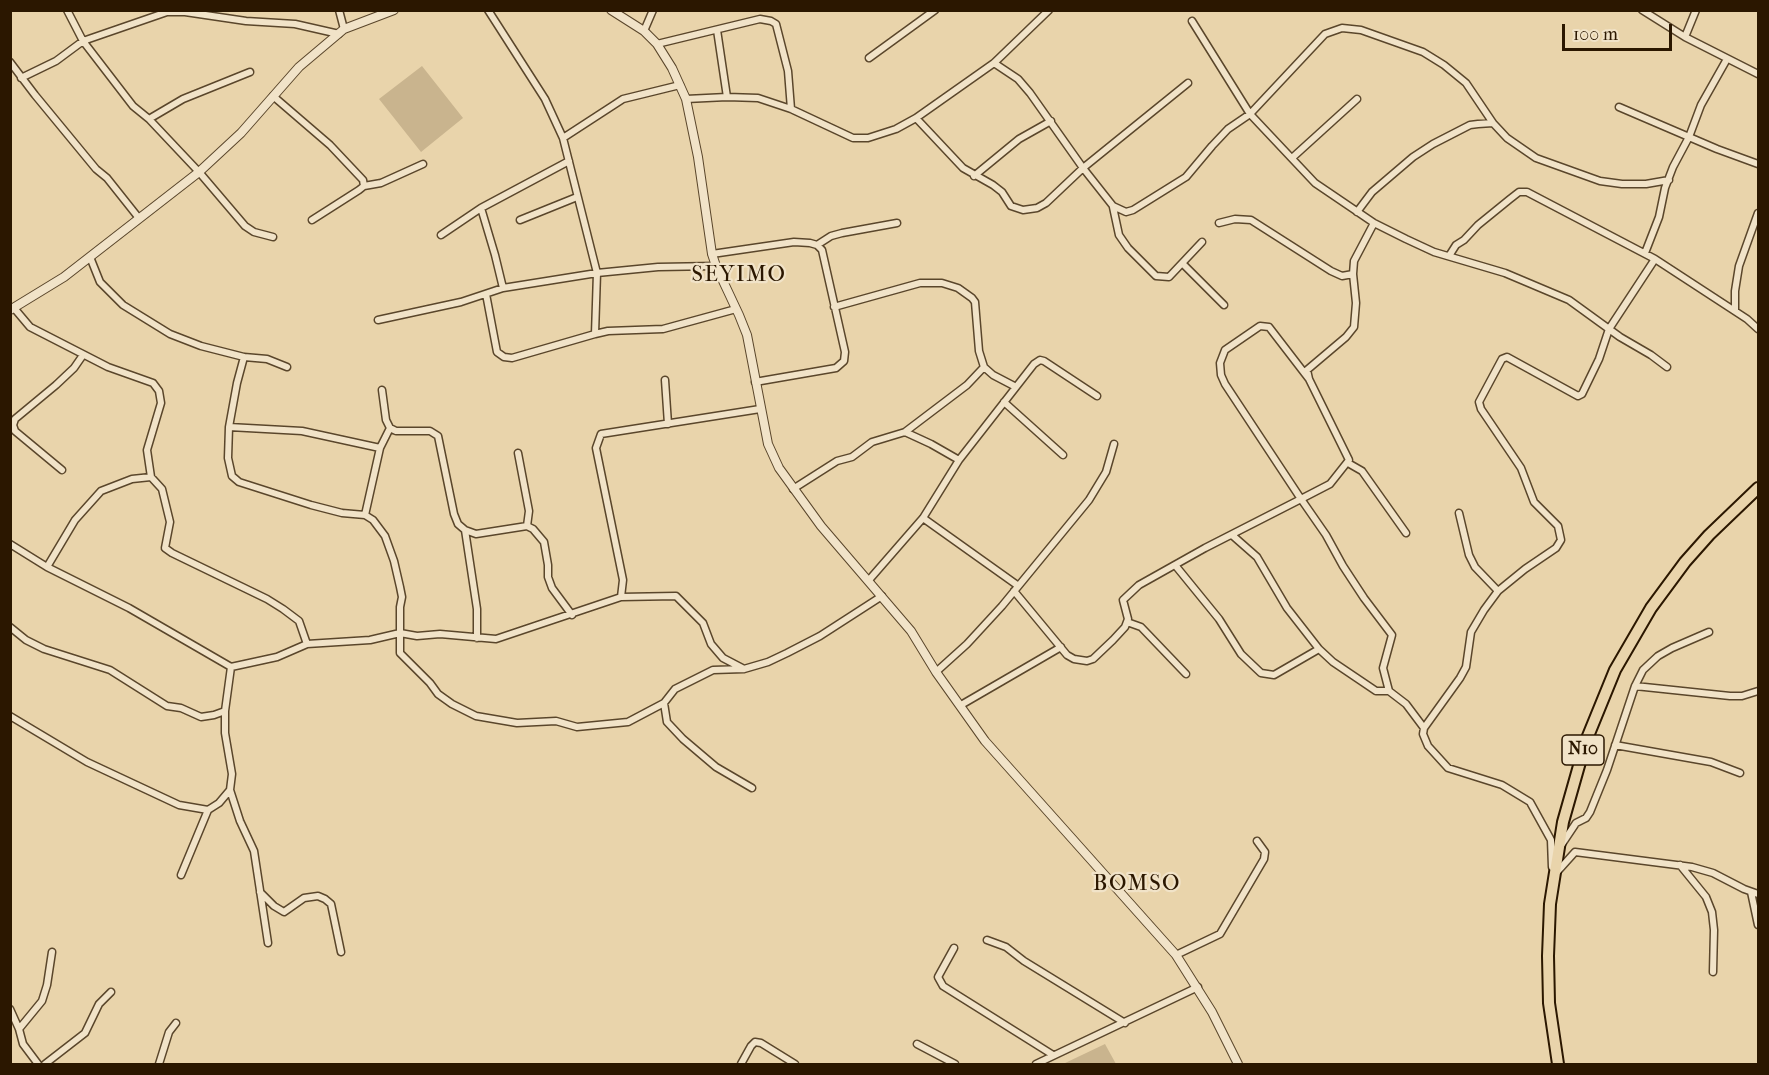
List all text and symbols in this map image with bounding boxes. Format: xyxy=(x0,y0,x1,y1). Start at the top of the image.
scale bar xyxy=(1565,12,1674,50)
text: 100 m xyxy=(1573,24,1618,45)
district label: SEYIMO xyxy=(692,263,786,289)
road number: N10 xyxy=(1562,735,1604,765)
district label: BOMSO xyxy=(1093,872,1181,898)

